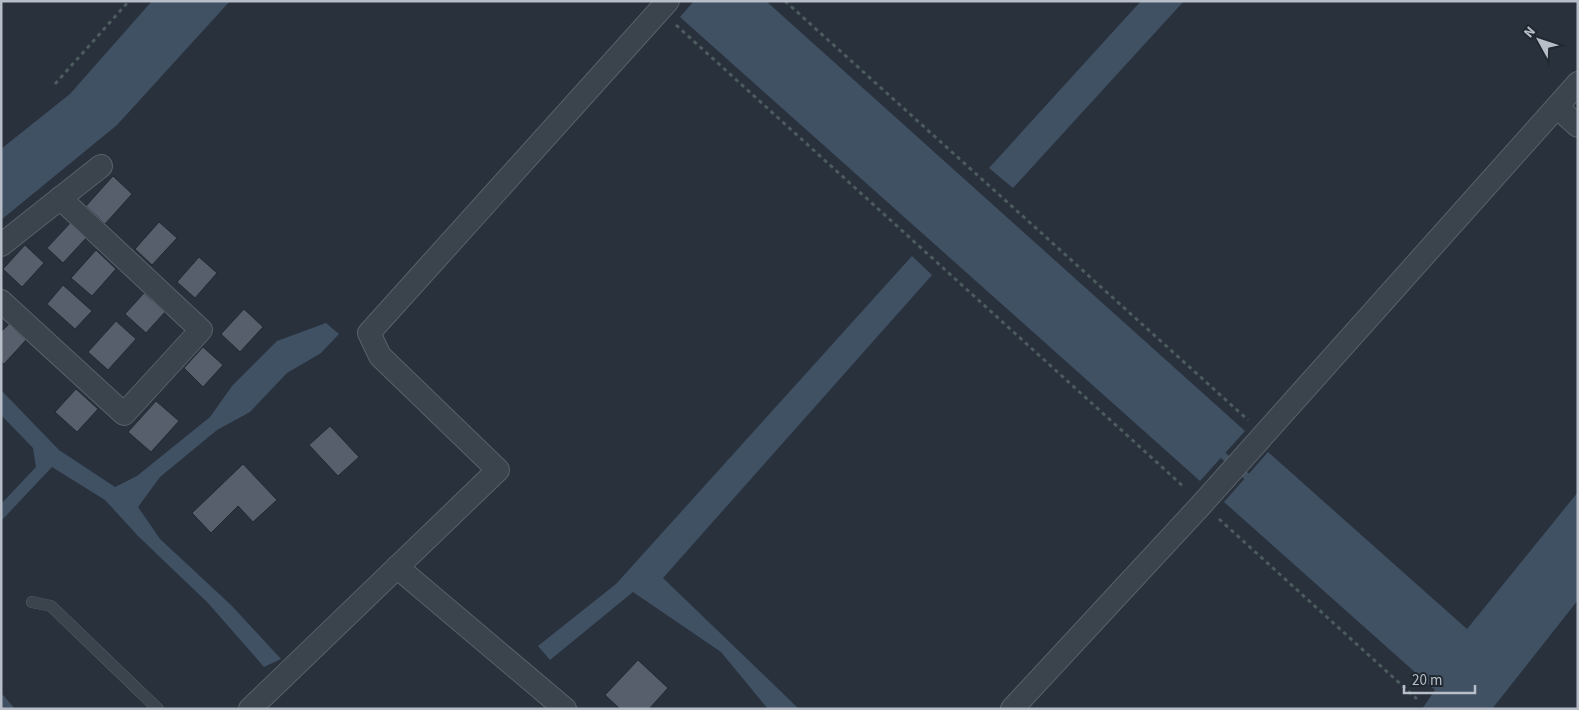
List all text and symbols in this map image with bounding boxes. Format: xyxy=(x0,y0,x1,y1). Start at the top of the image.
north arrow xyxy=(1514,15,1564,65)
text: N xyxy=(1519,22,1540,42)
scale bar xyxy=(1404,662,1475,694)
text: 20 m xyxy=(1412,670,1442,691)

